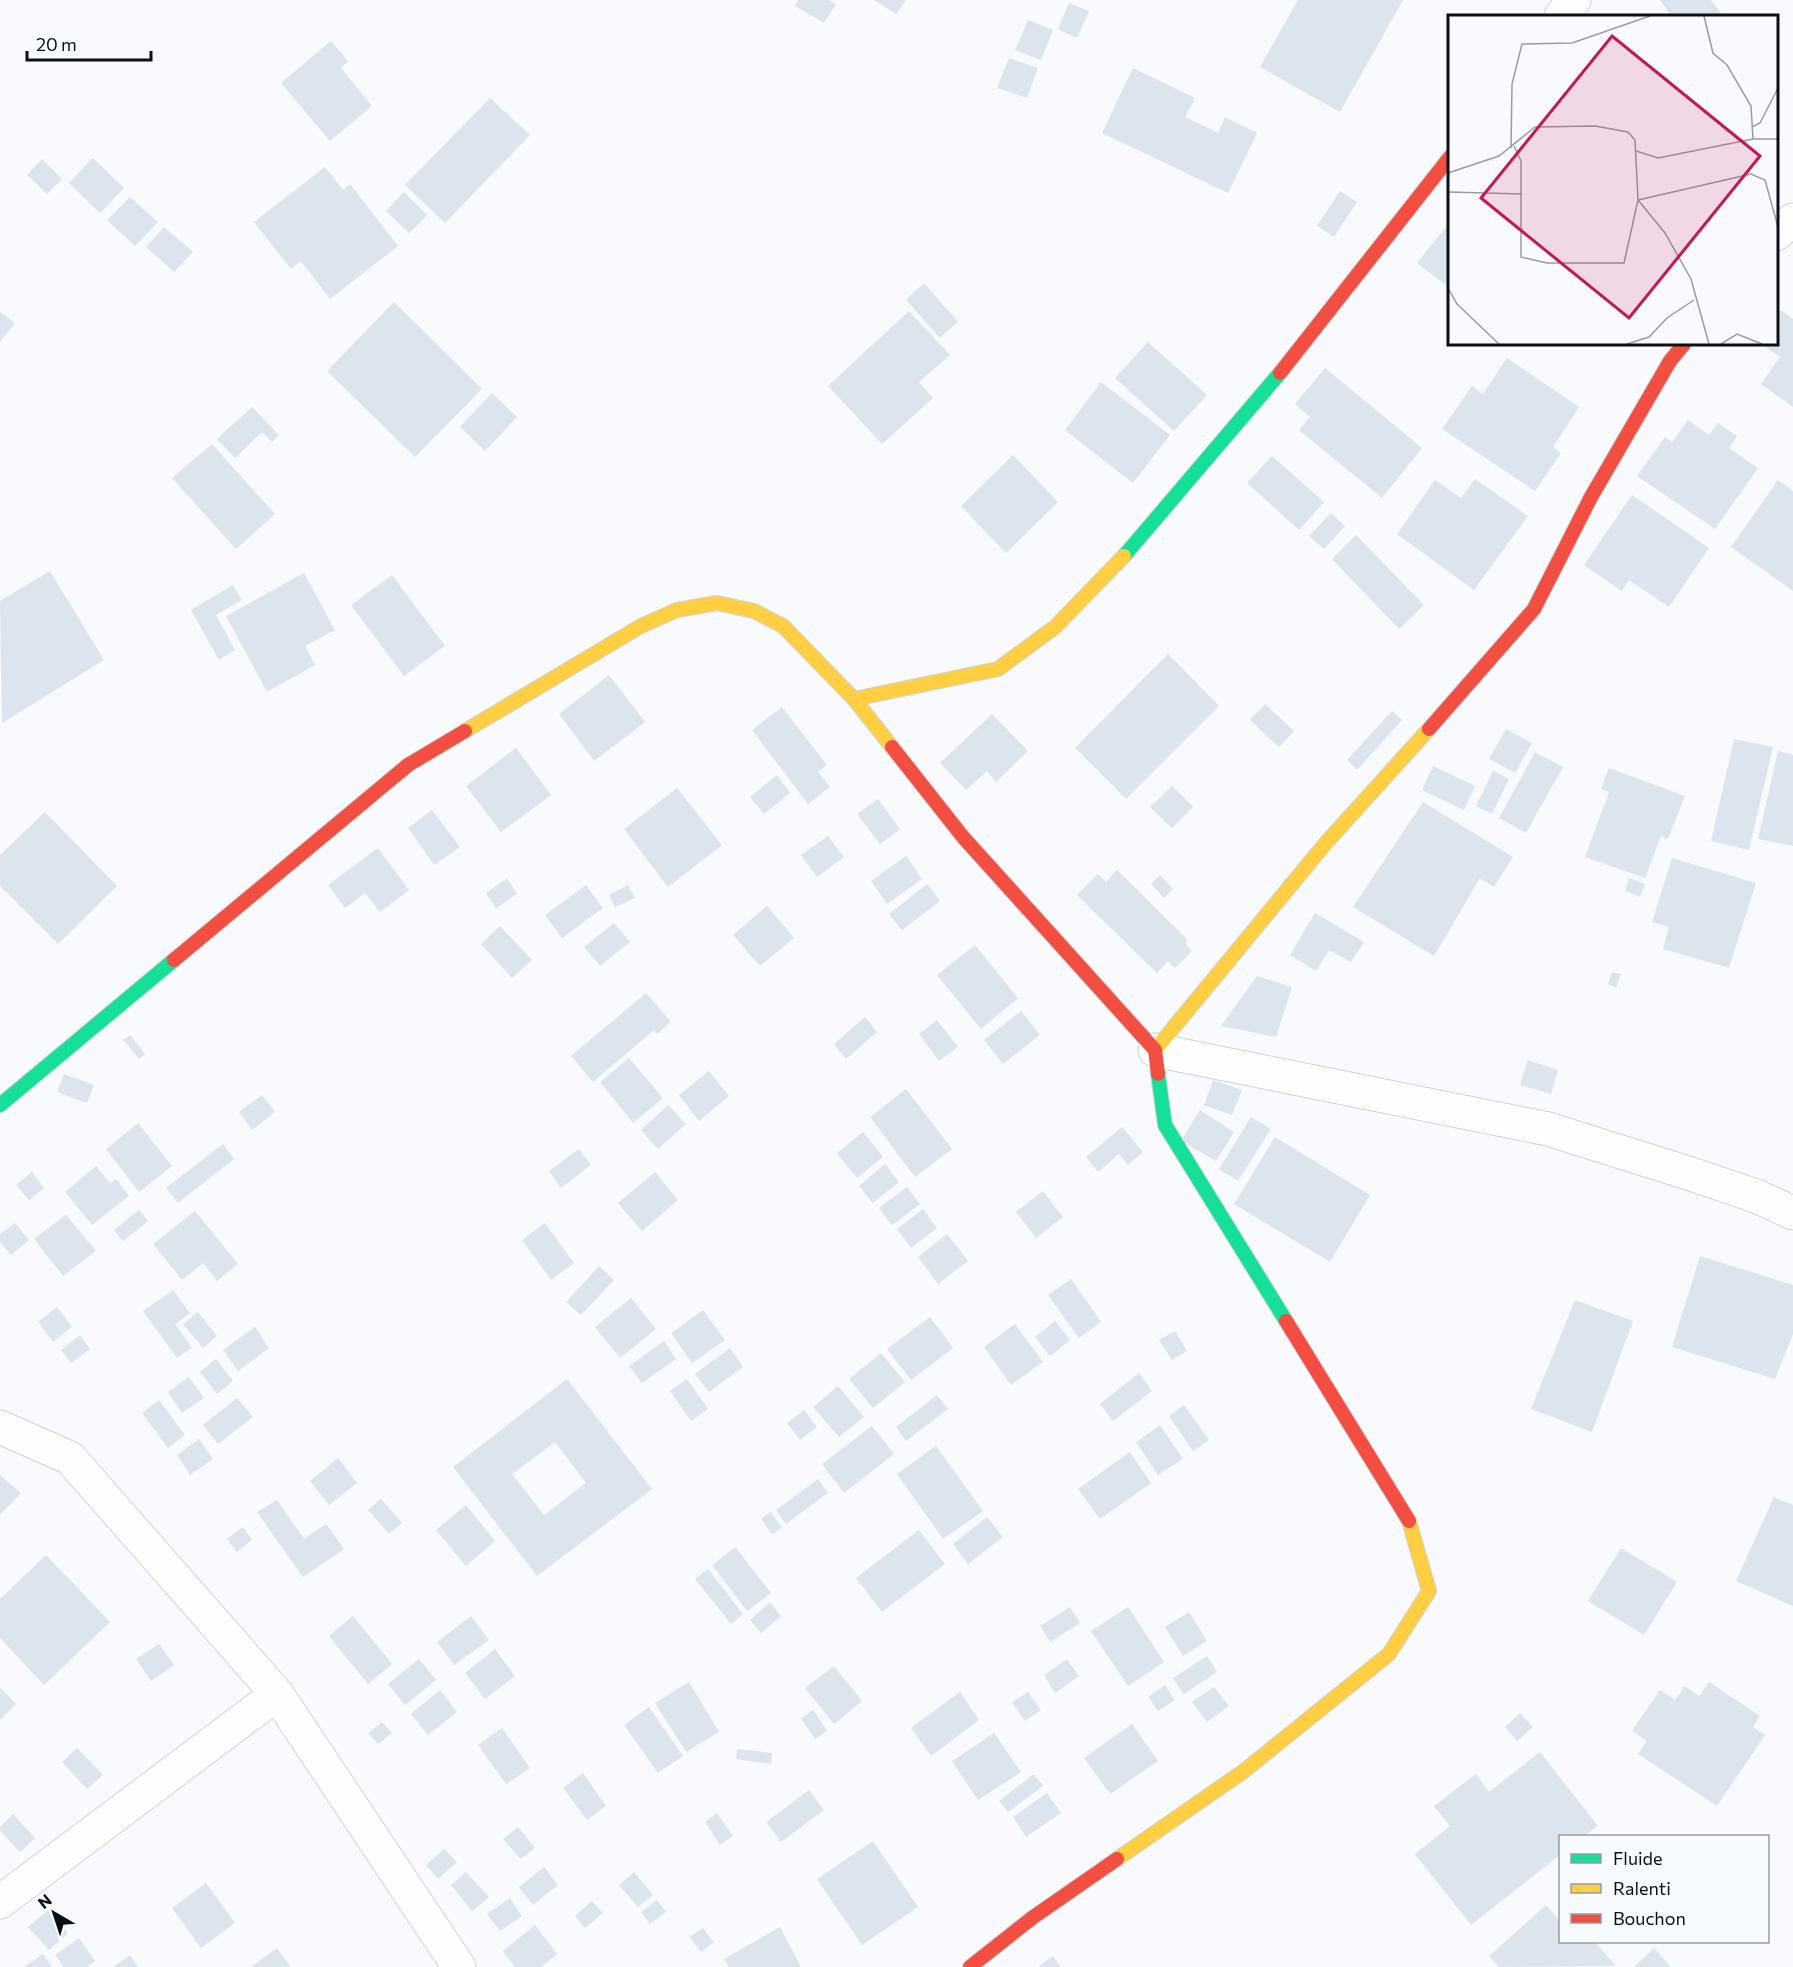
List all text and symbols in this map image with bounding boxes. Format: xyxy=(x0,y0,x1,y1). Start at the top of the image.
inset map xyxy=(1448,15,1778,345)
scale bar xyxy=(27,24,152,62)
text: 20 m xyxy=(36,33,77,55)
legend xyxy=(1559,1835,1769,1943)
text: Fluide xyxy=(1613,1847,1662,1869)
text: Ralenti xyxy=(1613,1877,1671,1899)
north arrow xyxy=(24,1883,84,1943)
text: N xyxy=(34,1890,55,1912)
text: Bouchon xyxy=(1613,1907,1686,1929)

